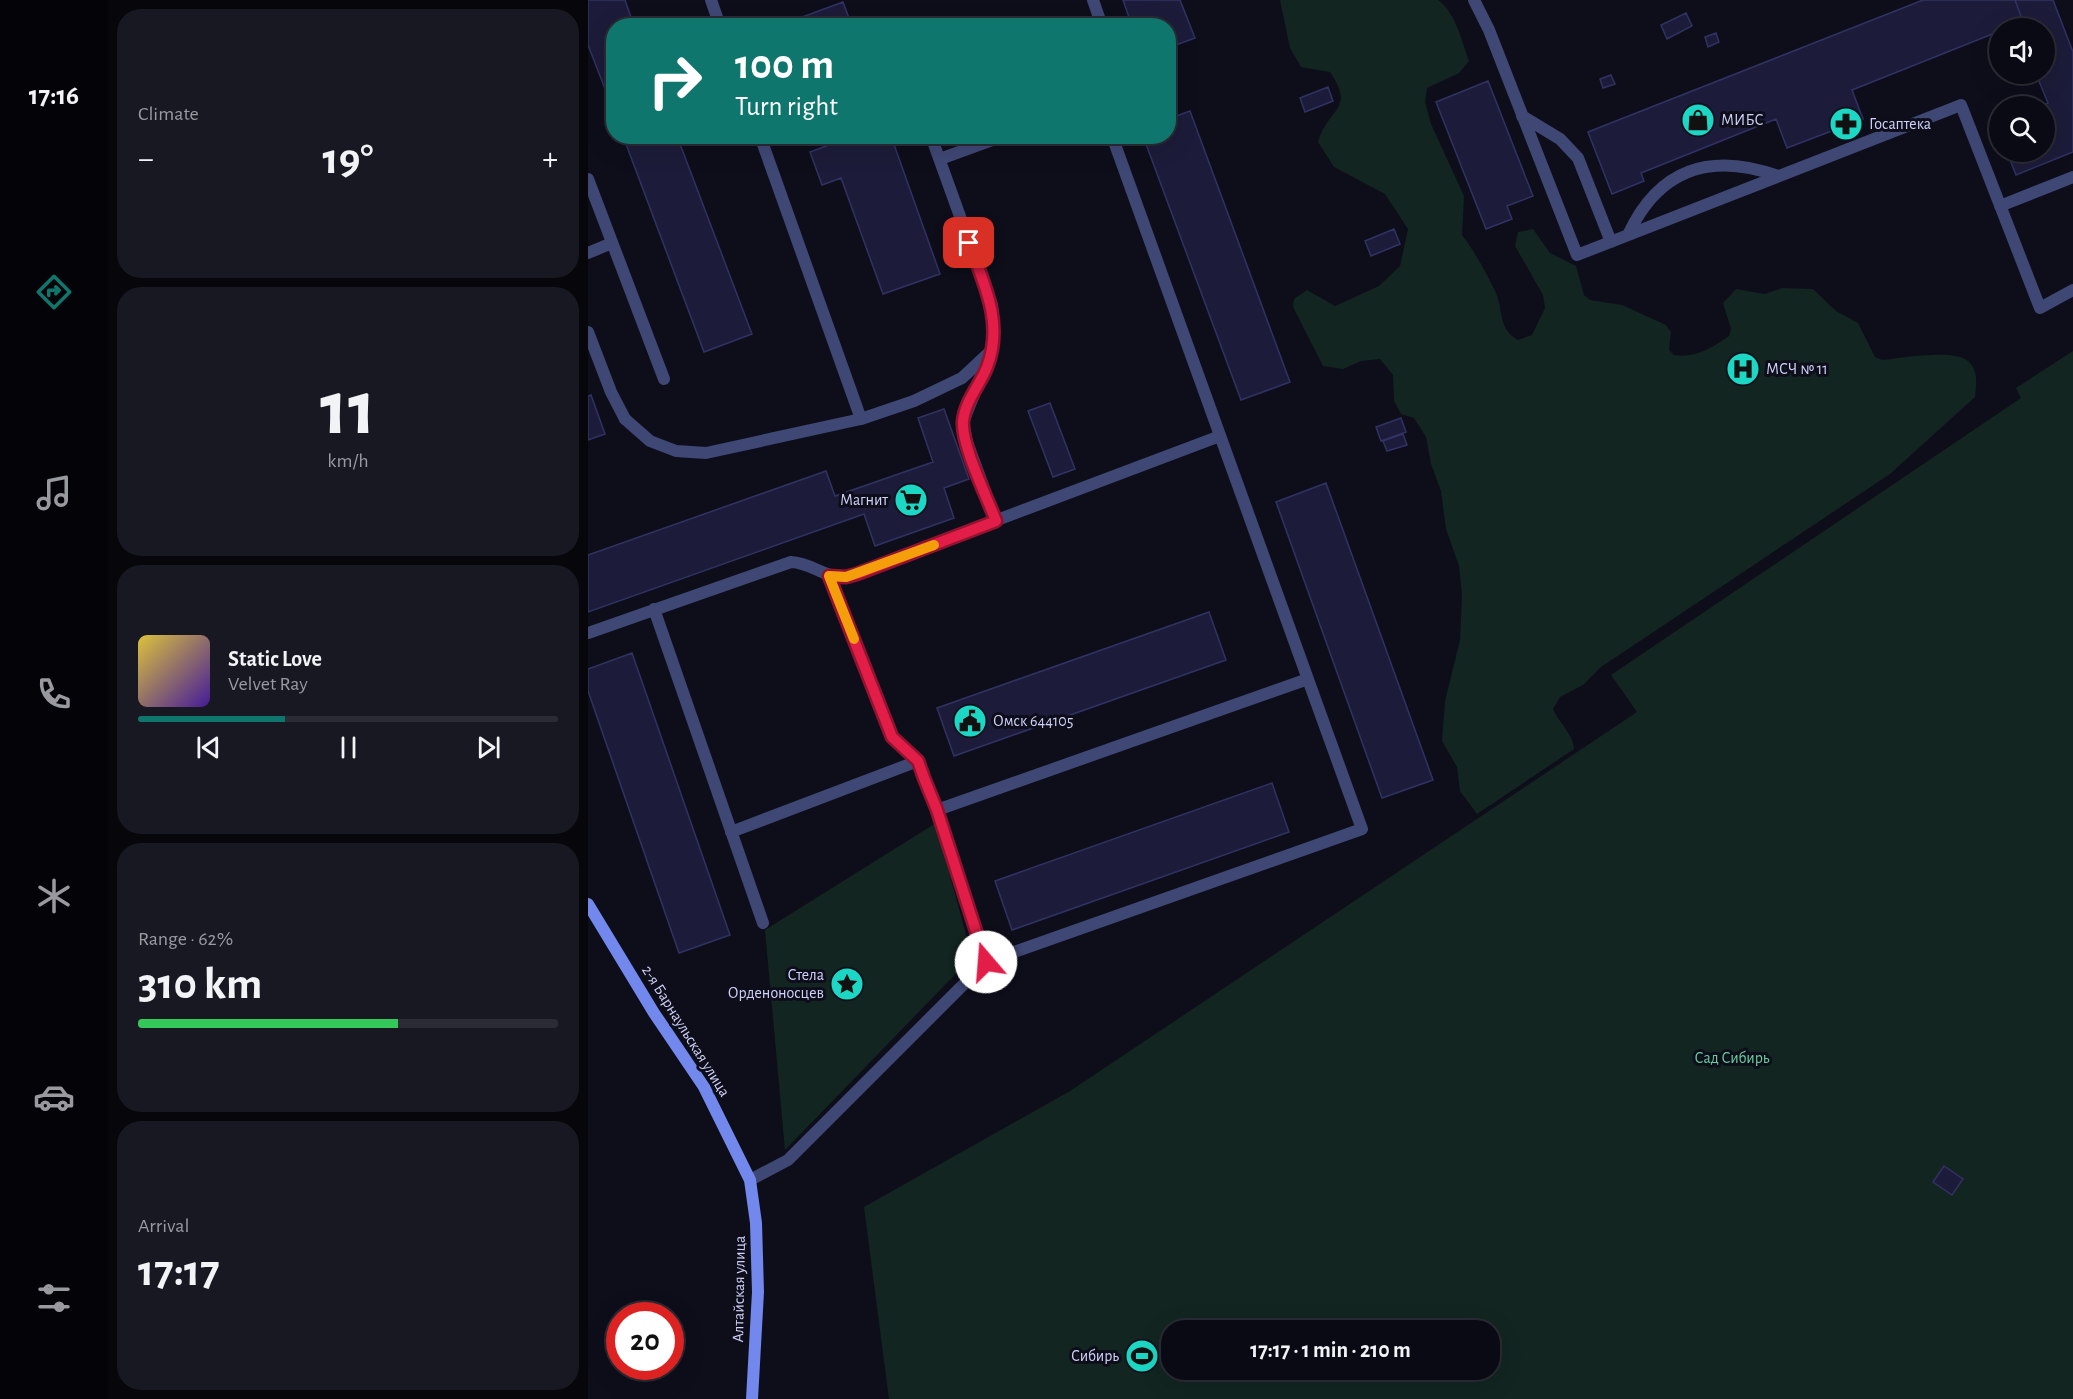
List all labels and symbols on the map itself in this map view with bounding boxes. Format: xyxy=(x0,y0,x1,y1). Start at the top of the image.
shop icon: МИБС xyxy=(1680,102,1716,138)
pharmacy icon: Госаптека xyxy=(1828,106,1864,142)
place label: МИБС xyxy=(1721,112,1764,128)
place label: Госаптека xyxy=(1869,116,1931,132)
pin xyxy=(943,217,994,268)
hospital icon: МСЧ № 11 xyxy=(1725,351,1761,387)
place label: МСЧ № 11 xyxy=(1766,361,1828,377)
supermarket icon: Магнит xyxy=(893,482,929,518)
place label: Магнит xyxy=(840,492,888,508)
public building icon: Омск 644105 xyxy=(952,703,988,739)
place label: Омск 644105 xyxy=(993,713,1073,729)
position arrow xyxy=(954,930,1018,994)
street label: 2-я Барнаульская улица xyxy=(638,963,733,1100)
place icon: Стела Орденоносцев xyxy=(829,966,865,1002)
place label: Стела Орденоносцев xyxy=(728,967,824,1001)
park label: Сад Сибирь xyxy=(1694,1050,1770,1066)
street label: Алтайская улица xyxy=(730,1235,749,1343)
speed limit sign: 20 xyxy=(606,1302,684,1380)
sports icon: Сибирь xyxy=(1124,1338,1160,1374)
place label: Сибирь xyxy=(1071,1348,1119,1364)

